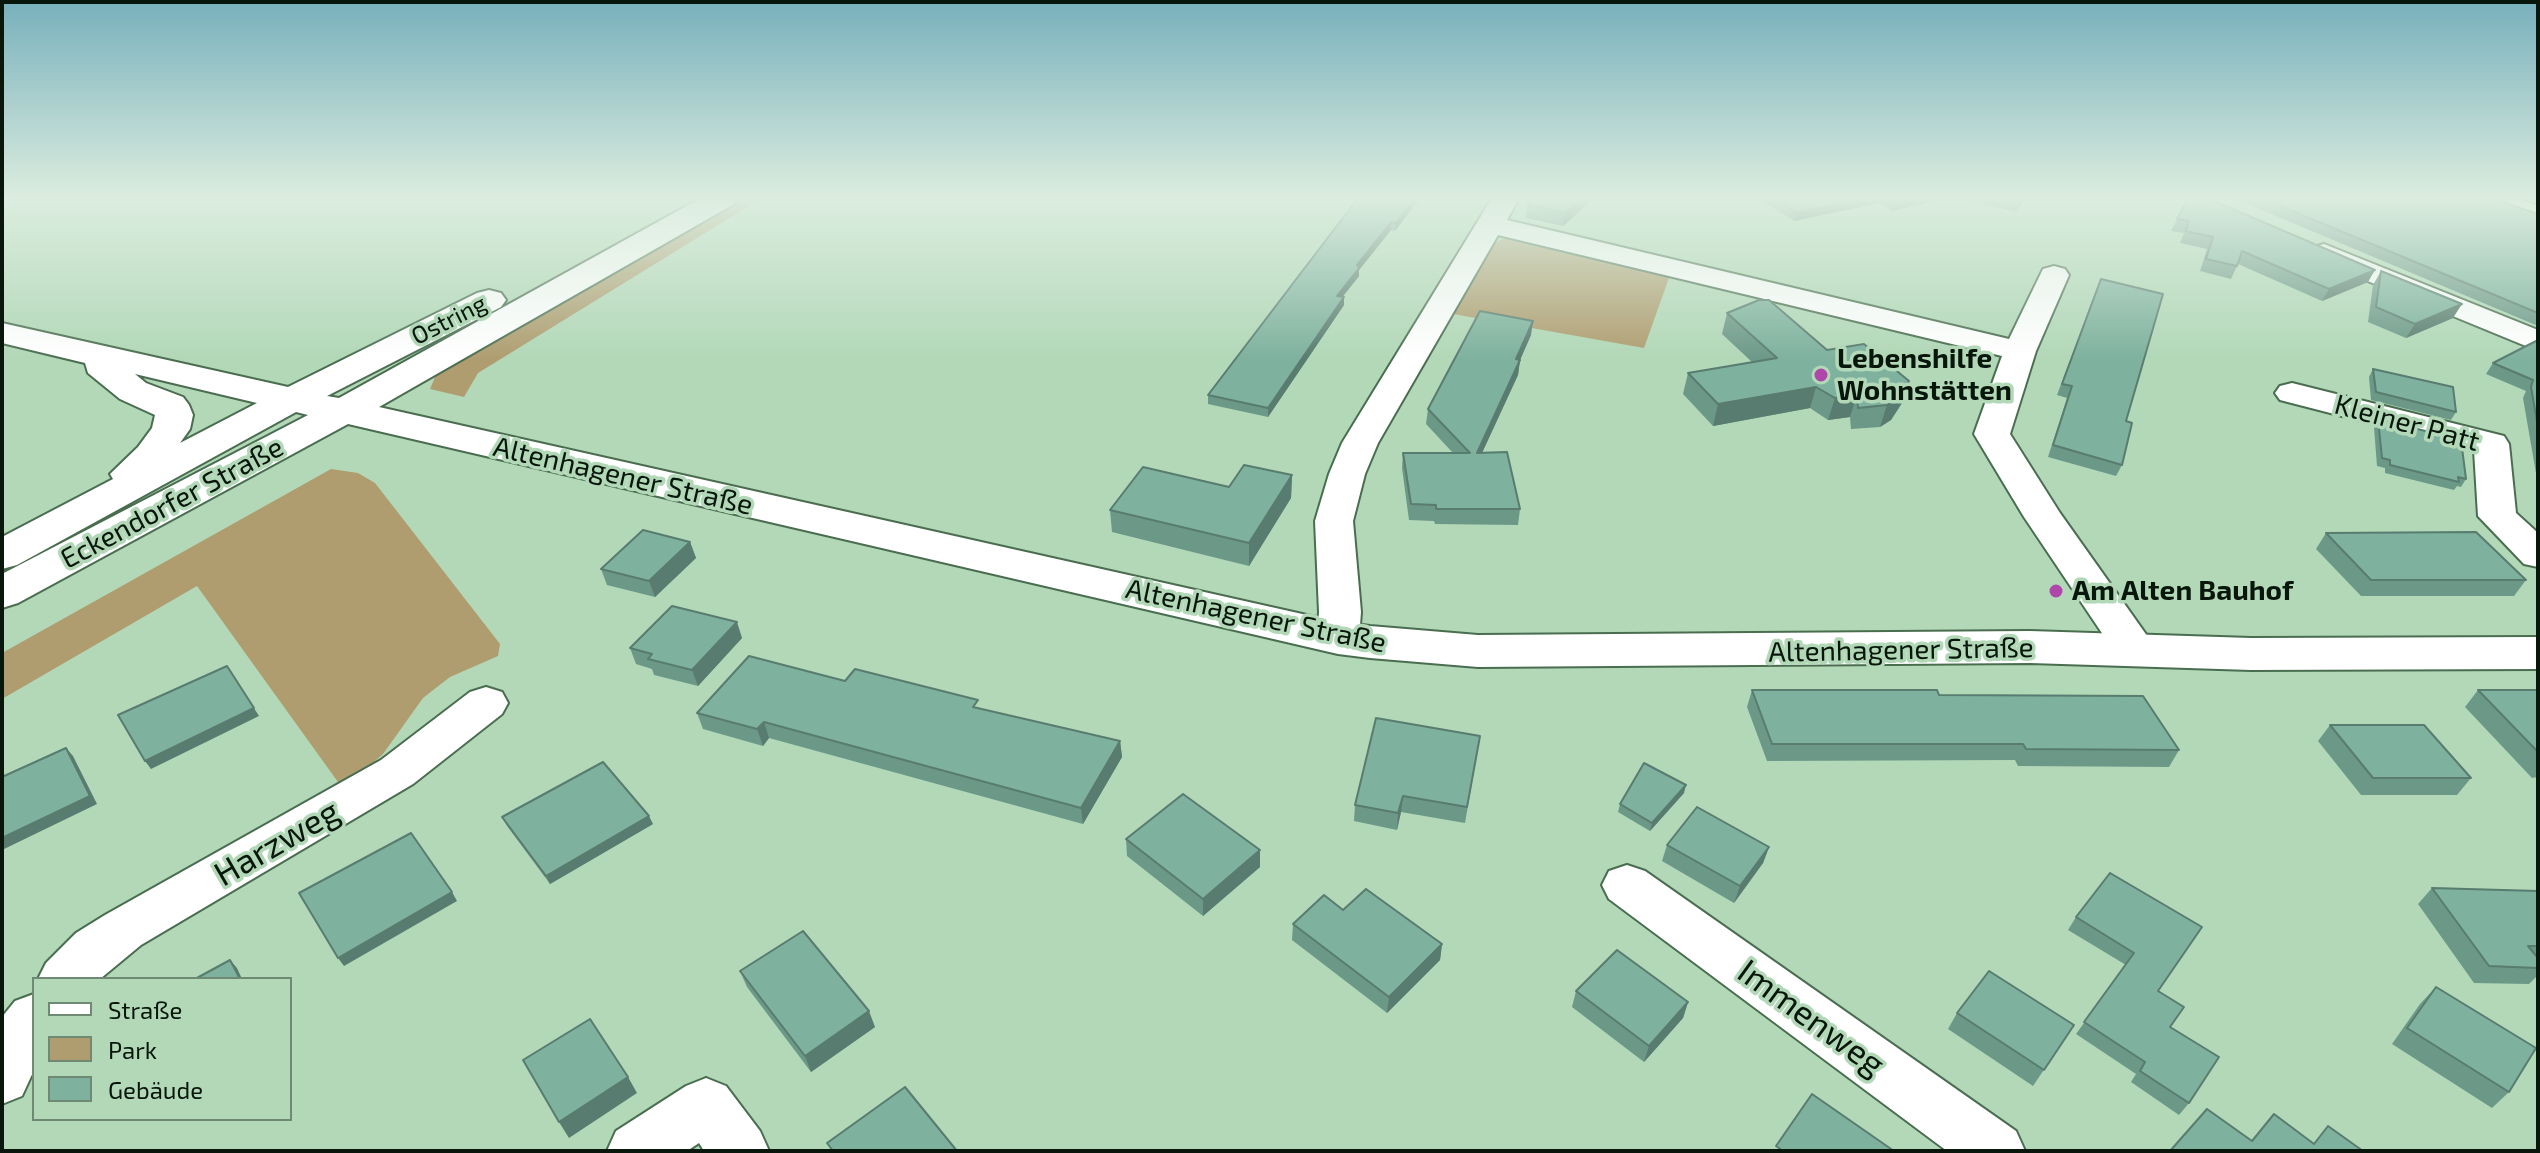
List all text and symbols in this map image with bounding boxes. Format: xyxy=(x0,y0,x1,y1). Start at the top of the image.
street label: Ostring xyxy=(407,289,491,351)
place label: Lebenshilfe Wohnstätten xyxy=(1837,342,2012,408)
marker: Lebenshilfe Wohnstätten xyxy=(1812,366,1830,384)
street label: Kleiner Patt xyxy=(2331,388,2483,458)
street label: Eckendorfer Straße xyxy=(55,430,289,576)
street label: Altenhagener Straße xyxy=(490,430,756,522)
street label: Altenhagener Straße xyxy=(1123,572,1389,660)
place label: Am Alten Bauhof xyxy=(2072,574,2293,608)
marker: Am Alten Bauhof xyxy=(2047,582,2065,600)
street label: Altenhagener Straße xyxy=(1768,631,2034,669)
street label: Harzweg xyxy=(207,791,347,895)
street label: Immenweg xyxy=(1730,951,1892,1085)
legend xyxy=(32,977,292,1121)
text: Straße xyxy=(108,995,182,1024)
text: Park xyxy=(108,1035,157,1064)
text: Gebäude xyxy=(108,1075,203,1104)

